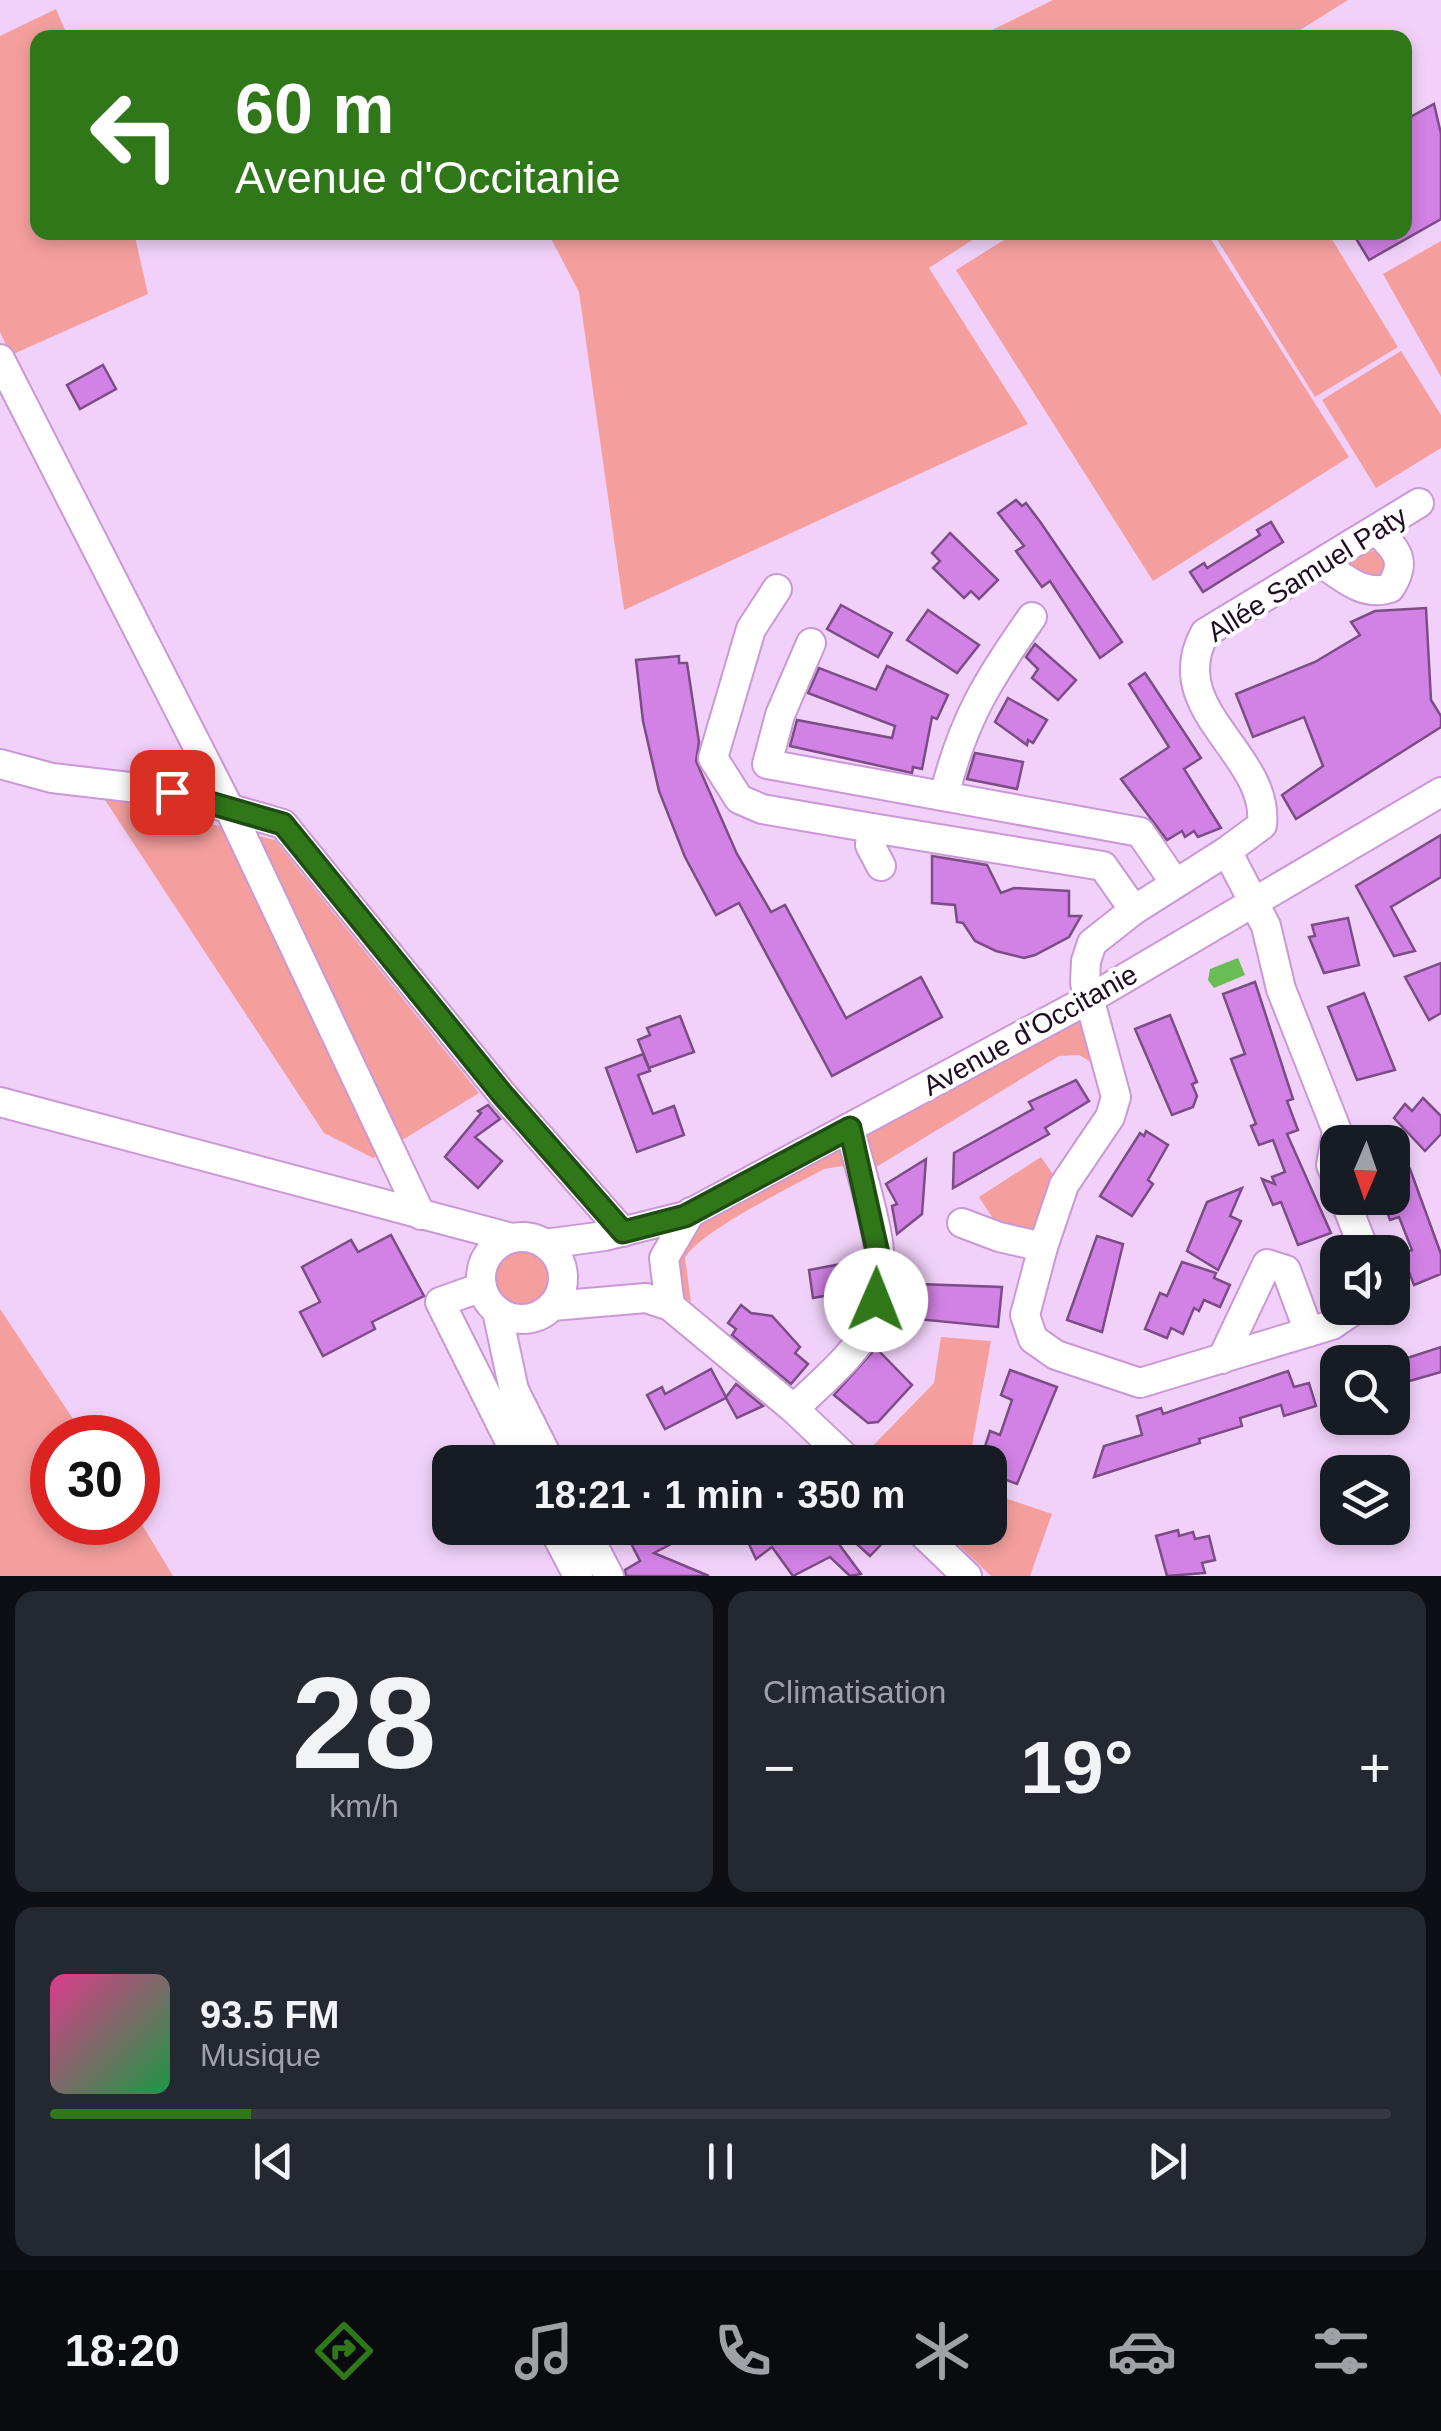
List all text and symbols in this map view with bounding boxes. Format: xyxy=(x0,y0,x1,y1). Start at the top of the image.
icon: left xyxy=(70,70,200,200)
text: 60 m xyxy=(235,70,395,148)
text: Avenue d'Occitanie xyxy=(235,152,621,203)
street label: Allée Samuel Paty xyxy=(1202,500,1412,648)
pin xyxy=(130,750,215,835)
icon: arrive xyxy=(145,765,200,820)
street label: Avenue d'Occitanie xyxy=(918,958,1142,1102)
north arrow xyxy=(1320,1125,1410,1215)
map controls xyxy=(1320,1125,1410,1545)
button: sound xyxy=(1320,1235,1410,1325)
position arrow xyxy=(824,1248,928,1352)
button: search xyxy=(1320,1345,1410,1435)
speed limit sign: 30 xyxy=(30,1415,160,1545)
button: layers xyxy=(1320,1455,1410,1545)
text: 18:21 · 1 min · 350 m xyxy=(534,1474,905,1516)
text: 28 xyxy=(292,1650,436,1796)
text: Climatisation xyxy=(763,1674,946,1710)
text: 19° xyxy=(1020,1725,1134,1809)
text: − xyxy=(763,1737,795,1799)
text: + xyxy=(1359,1737,1391,1799)
text: km/h xyxy=(329,1788,399,1824)
text: 93.5 FM xyxy=(200,1994,339,2036)
text: Musique xyxy=(200,2037,321,2073)
icon: previous xyxy=(246,2134,301,2189)
icon: pause xyxy=(693,2134,748,2189)
icon: next xyxy=(1140,2134,1195,2189)
icon: directions xyxy=(309,2316,379,2386)
icon: music xyxy=(509,2316,579,2386)
icon: phone xyxy=(708,2316,778,2386)
icon: climate xyxy=(907,2316,977,2386)
icon: car xyxy=(1107,2316,1177,2386)
icon: filters xyxy=(1306,2316,1376,2386)
text: 18:20 xyxy=(65,2325,180,2376)

